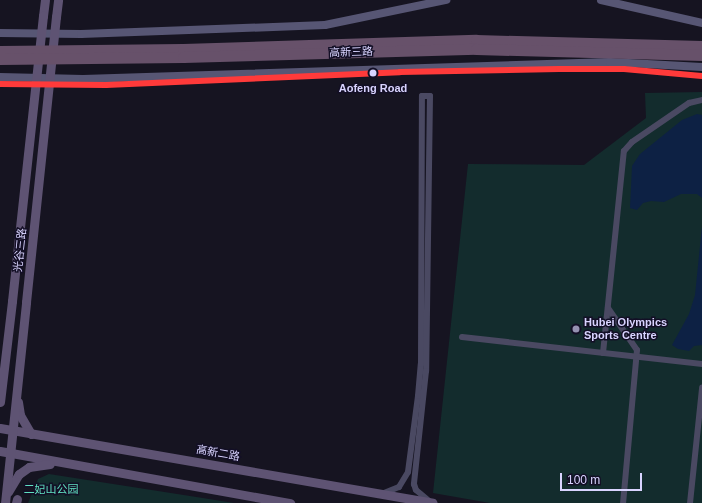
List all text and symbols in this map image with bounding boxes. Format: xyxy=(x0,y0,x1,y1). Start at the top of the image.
street label: 高新三路 xyxy=(329,45,373,59)
marker: Aofeng Road xyxy=(366,66,380,80)
place label: Aofeng Road xyxy=(339,81,407,95)
street label: 光谷三路 xyxy=(11,227,29,273)
place label: Hubei Olympics Sports Centre xyxy=(584,316,667,342)
marker: Hubei Olympics Sports Centre xyxy=(571,324,581,334)
street label: 高新二路 xyxy=(195,443,241,463)
scale bar xyxy=(562,465,644,491)
text: 100 m xyxy=(567,473,600,487)
park label: 二妃山公园 xyxy=(24,482,78,496)

